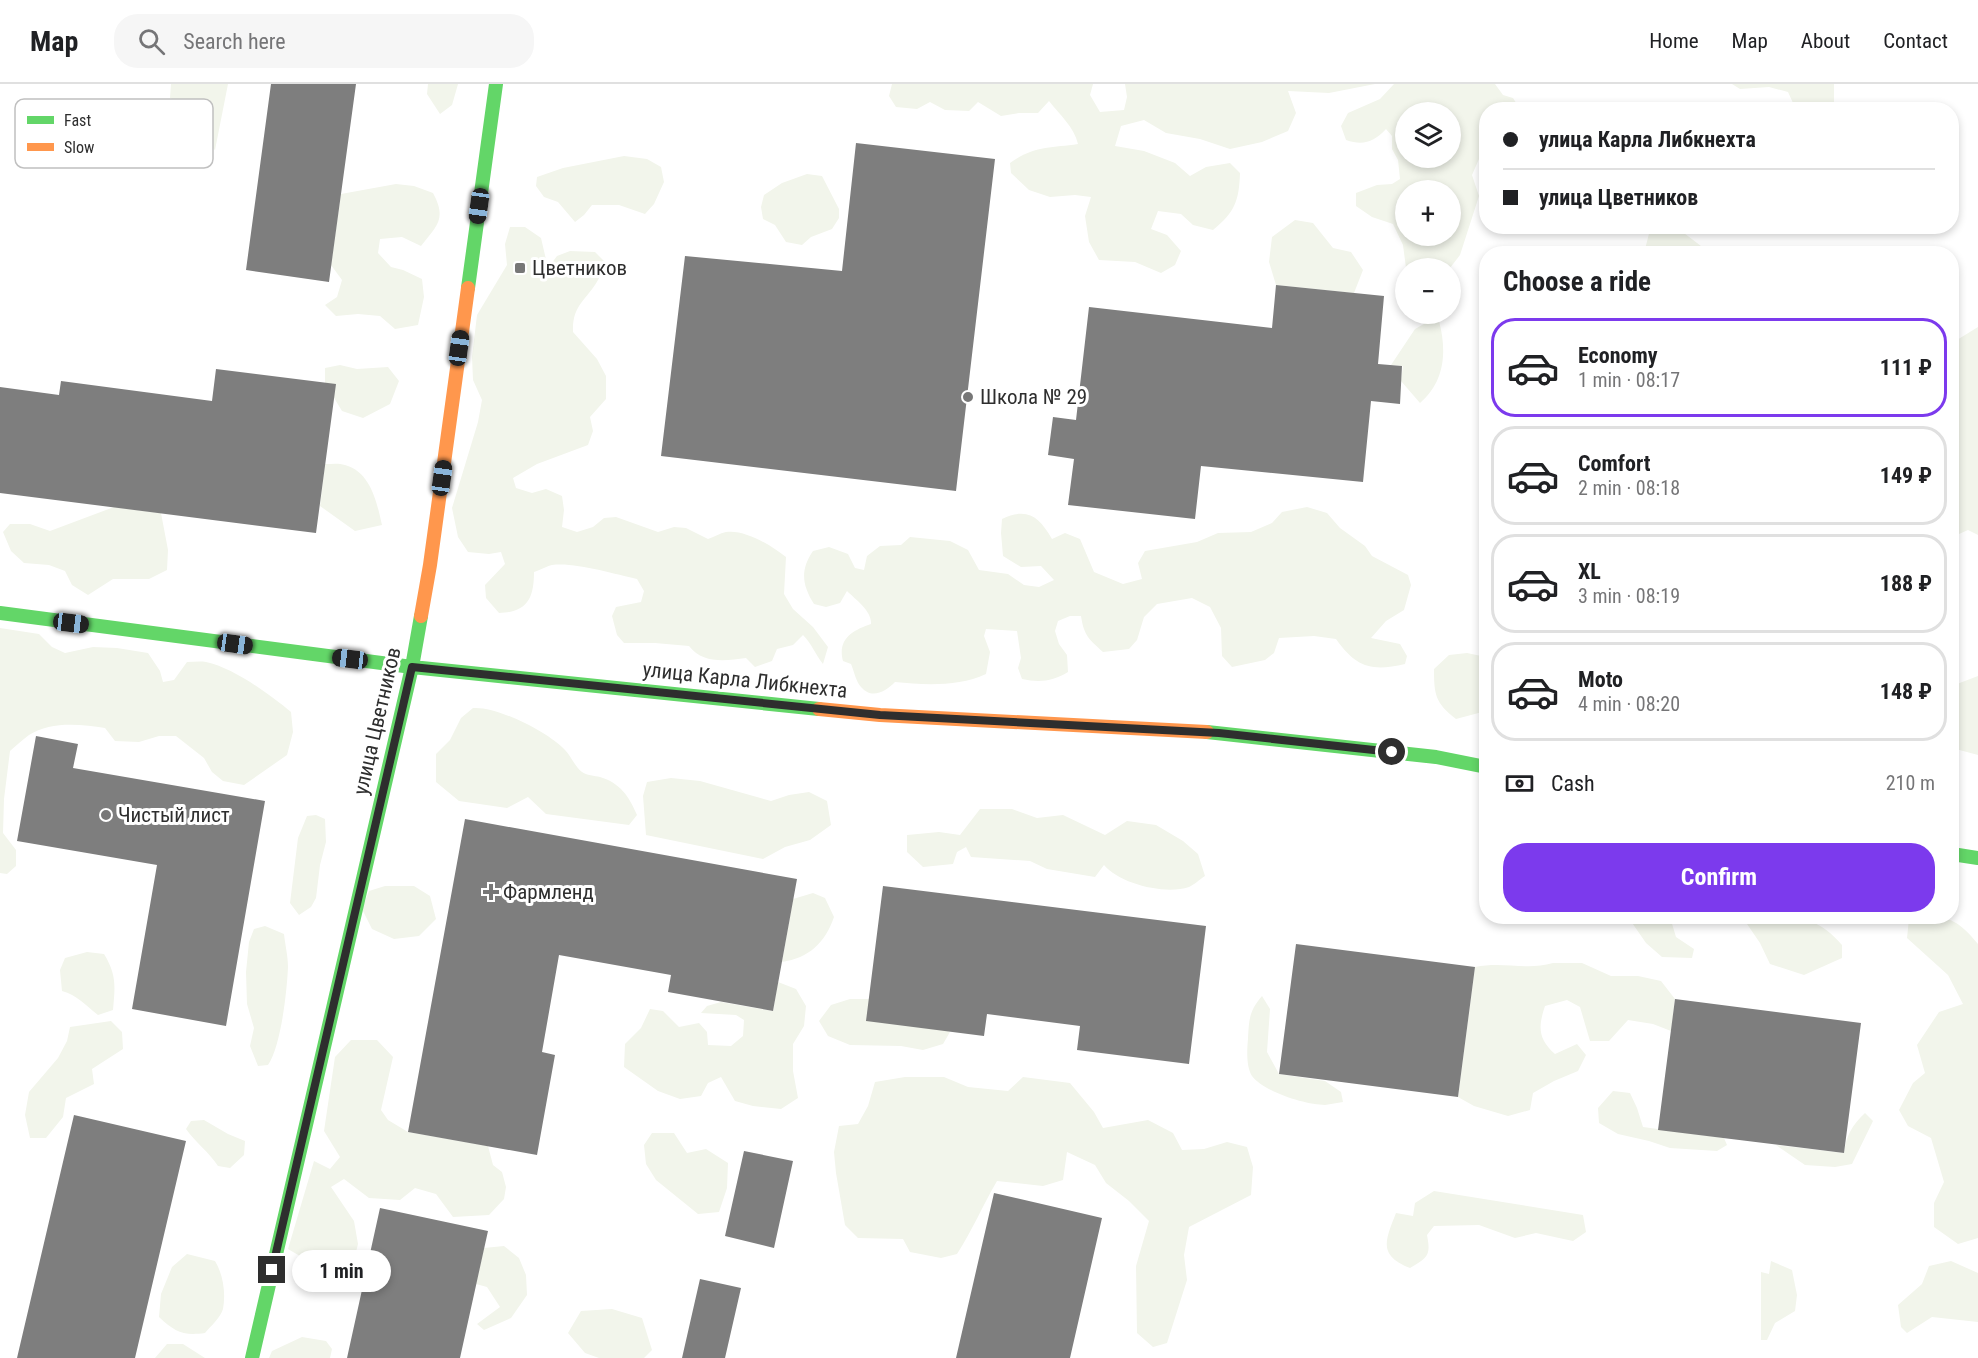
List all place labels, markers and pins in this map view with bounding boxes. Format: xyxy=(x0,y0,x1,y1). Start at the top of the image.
place label: Цветников xyxy=(532,256,627,280)
marker: Цветников xyxy=(513,261,527,275)
place label: Школа № 29 xyxy=(980,385,1087,409)
marker: Школа № 29 xyxy=(961,390,975,404)
place label: Чистый лист xyxy=(118,803,230,827)
marker: Чистый лист xyxy=(99,808,113,822)
place label: Фармленд xyxy=(503,880,594,904)
marker: Фармленд xyxy=(484,885,498,899)

